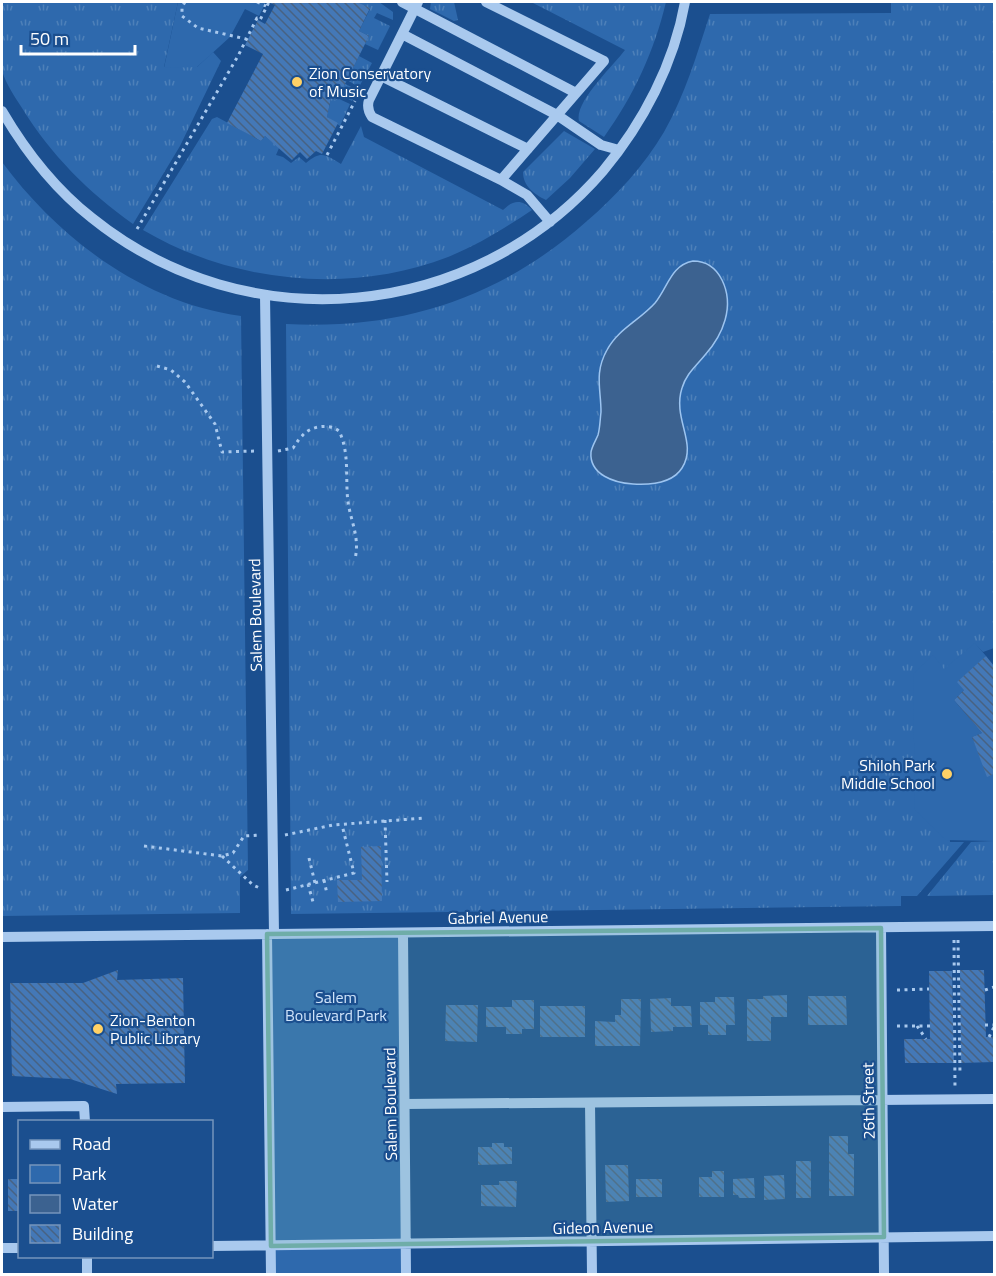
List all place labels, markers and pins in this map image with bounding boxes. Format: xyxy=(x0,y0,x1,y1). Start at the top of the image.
place label: Zion Conservatory of Music xyxy=(309,61,431,103)
marker: Zion Conservatory of Music xyxy=(290,75,304,89)
place label: Shiloh Park Middle School xyxy=(841,753,935,795)
marker: Shiloh Park Middle School xyxy=(940,767,954,781)
place label: Zion-Benton Public Library xyxy=(110,1008,201,1050)
marker: Zion-Benton Public Library xyxy=(91,1022,105,1036)

